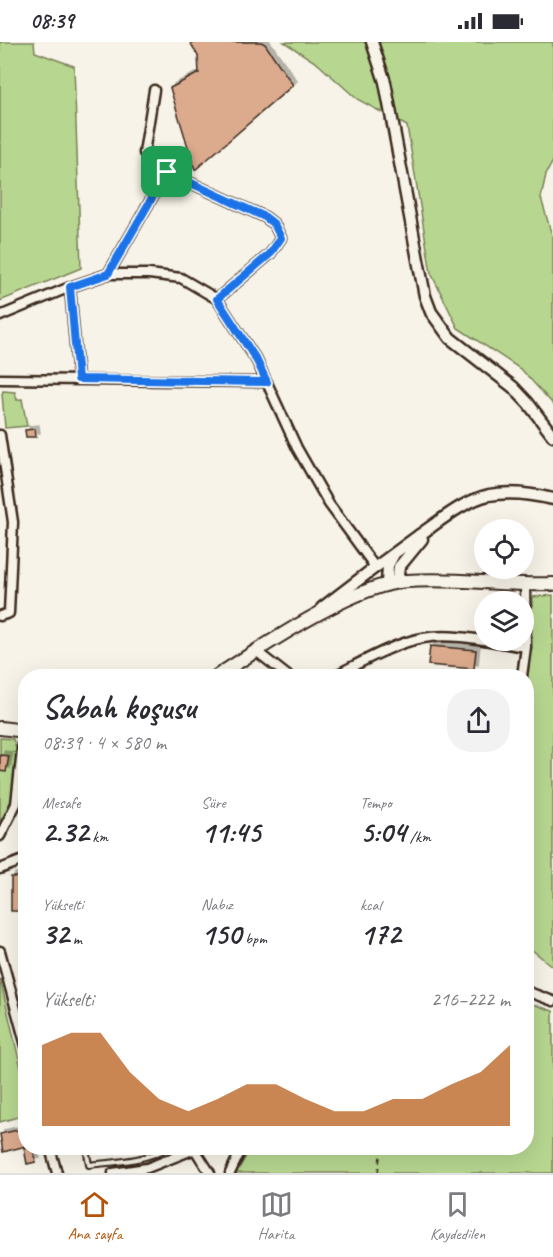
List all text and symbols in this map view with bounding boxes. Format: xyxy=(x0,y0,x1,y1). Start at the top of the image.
text: 08:39 xyxy=(30,7,74,35)
pin xyxy=(141,146,192,197)
icon: arrive xyxy=(150,155,183,188)
map controls xyxy=(474,519,534,651)
button: locate xyxy=(474,519,534,579)
button: layers xyxy=(474,591,534,651)
text: Sabah koşusu xyxy=(42,686,196,728)
button: share xyxy=(447,689,510,752)
text: 08:39 · 4 × 580 m xyxy=(42,730,166,755)
text: Mesafe xyxy=(42,793,80,813)
text: Süre xyxy=(201,793,226,813)
text: Tempo xyxy=(360,793,392,813)
text: 2.32 xyxy=(42,813,88,851)
text: 11:45 xyxy=(201,813,260,851)
text: 5:04 xyxy=(360,813,406,851)
text: km xyxy=(88,827,108,847)
text: /km xyxy=(406,827,431,847)
text: Yükselti xyxy=(42,895,83,915)
text: Nabız xyxy=(201,895,233,915)
text: kcal xyxy=(360,895,381,915)
text: 32 xyxy=(42,915,69,953)
text: 150 xyxy=(201,915,241,953)
text: 172 xyxy=(360,915,400,953)
text: m xyxy=(69,929,82,949)
text: bpm xyxy=(241,929,267,949)
text: Yükselti xyxy=(42,987,94,1012)
text: 216–222 m xyxy=(431,987,510,1012)
tab: Ana sayfa xyxy=(68,1188,122,1244)
tab: Harita xyxy=(258,1188,294,1244)
tab: Kaydedilen xyxy=(430,1188,485,1244)

